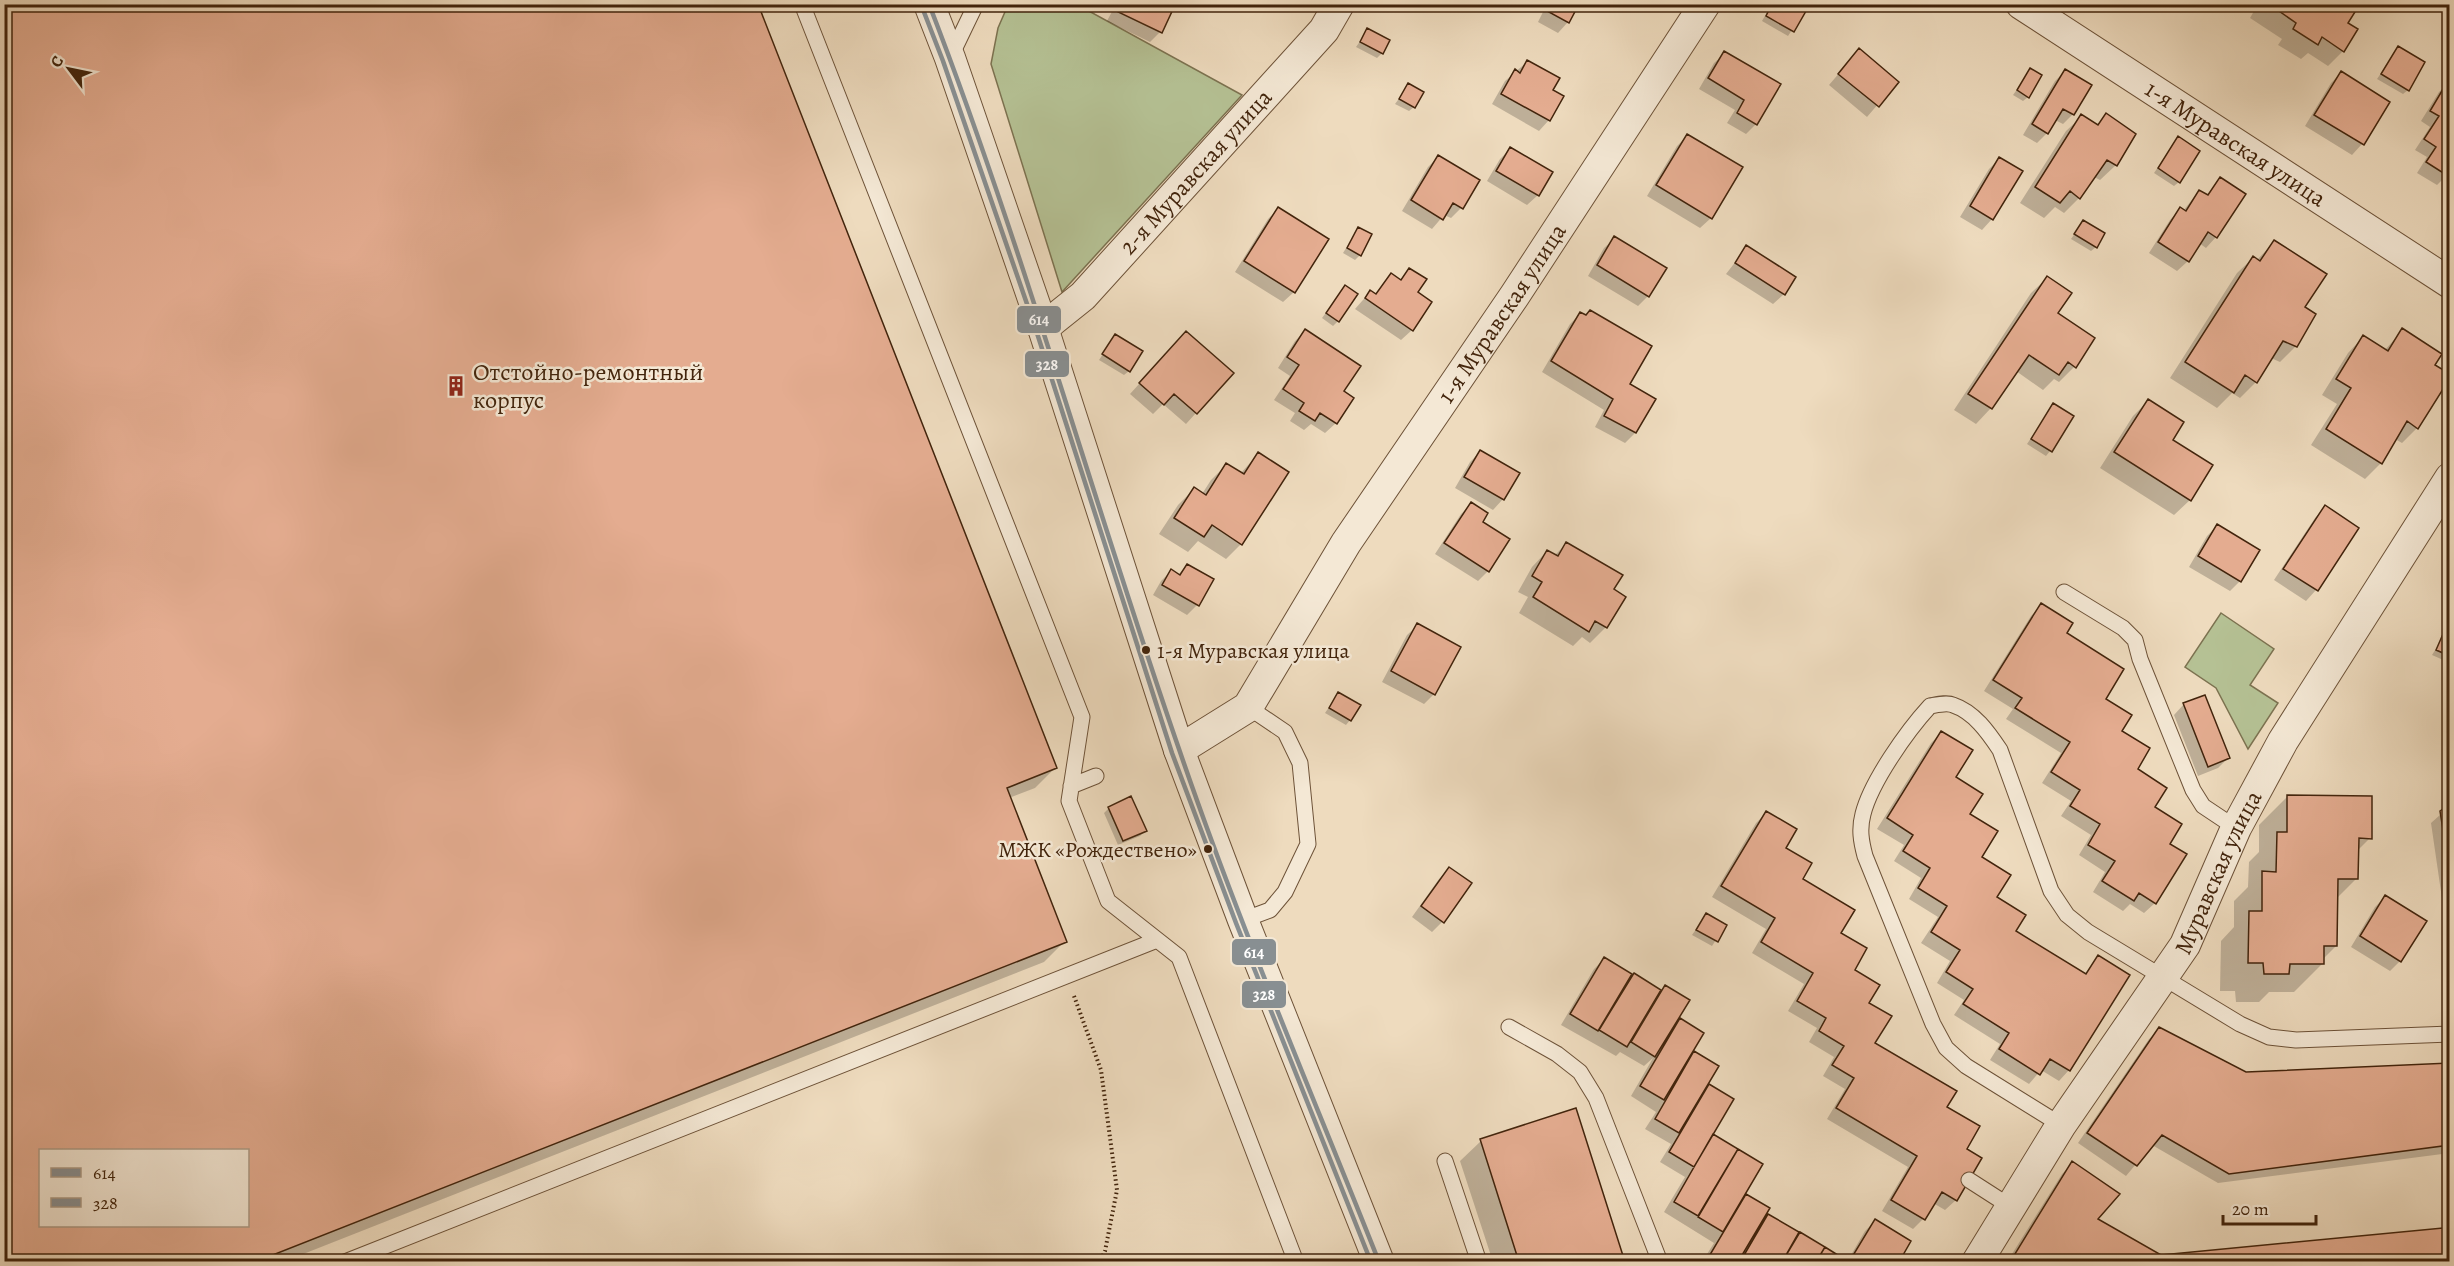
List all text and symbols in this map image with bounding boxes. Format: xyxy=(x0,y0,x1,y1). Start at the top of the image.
north arrow xyxy=(39,39,99,99)
text: С xyxy=(45,51,69,72)
street label: 1-я Муравская улица xyxy=(2139,73,2332,214)
street label: 2-я Муравская улица xyxy=(1112,82,1279,261)
street label: 1-я Муравская улица xyxy=(1430,217,1574,409)
line badge: 614 xyxy=(1016,305,1062,334)
text: 614 xyxy=(1029,309,1050,331)
line badge: 328 xyxy=(1024,350,1070,378)
text: 328 xyxy=(1036,354,1058,376)
place label: Отстойно-ремонтный корпус xyxy=(473,356,703,416)
building icon: Отстойно-ремонтный корпус xyxy=(444,374,468,398)
place label: 1-я Муравская улица xyxy=(1157,636,1350,666)
marker: 1-я Муравская улица xyxy=(1140,644,1152,656)
street label: Муравская улица xyxy=(2167,785,2269,959)
place label: МЖК «Рождествено» xyxy=(998,835,1197,865)
marker: МЖК «Рождествено» xyxy=(1202,843,1214,855)
line badge: 614 xyxy=(1231,938,1277,966)
text: 614 xyxy=(1244,942,1265,964)
line badge: 328 xyxy=(1241,980,1287,1009)
text: 328 xyxy=(1253,984,1275,1006)
legend xyxy=(39,1149,249,1227)
text: 614 xyxy=(93,1161,116,1185)
scale bar xyxy=(2223,1188,2316,1226)
text: 328 xyxy=(93,1191,118,1215)
text: 20 m xyxy=(2232,1197,2269,1221)

